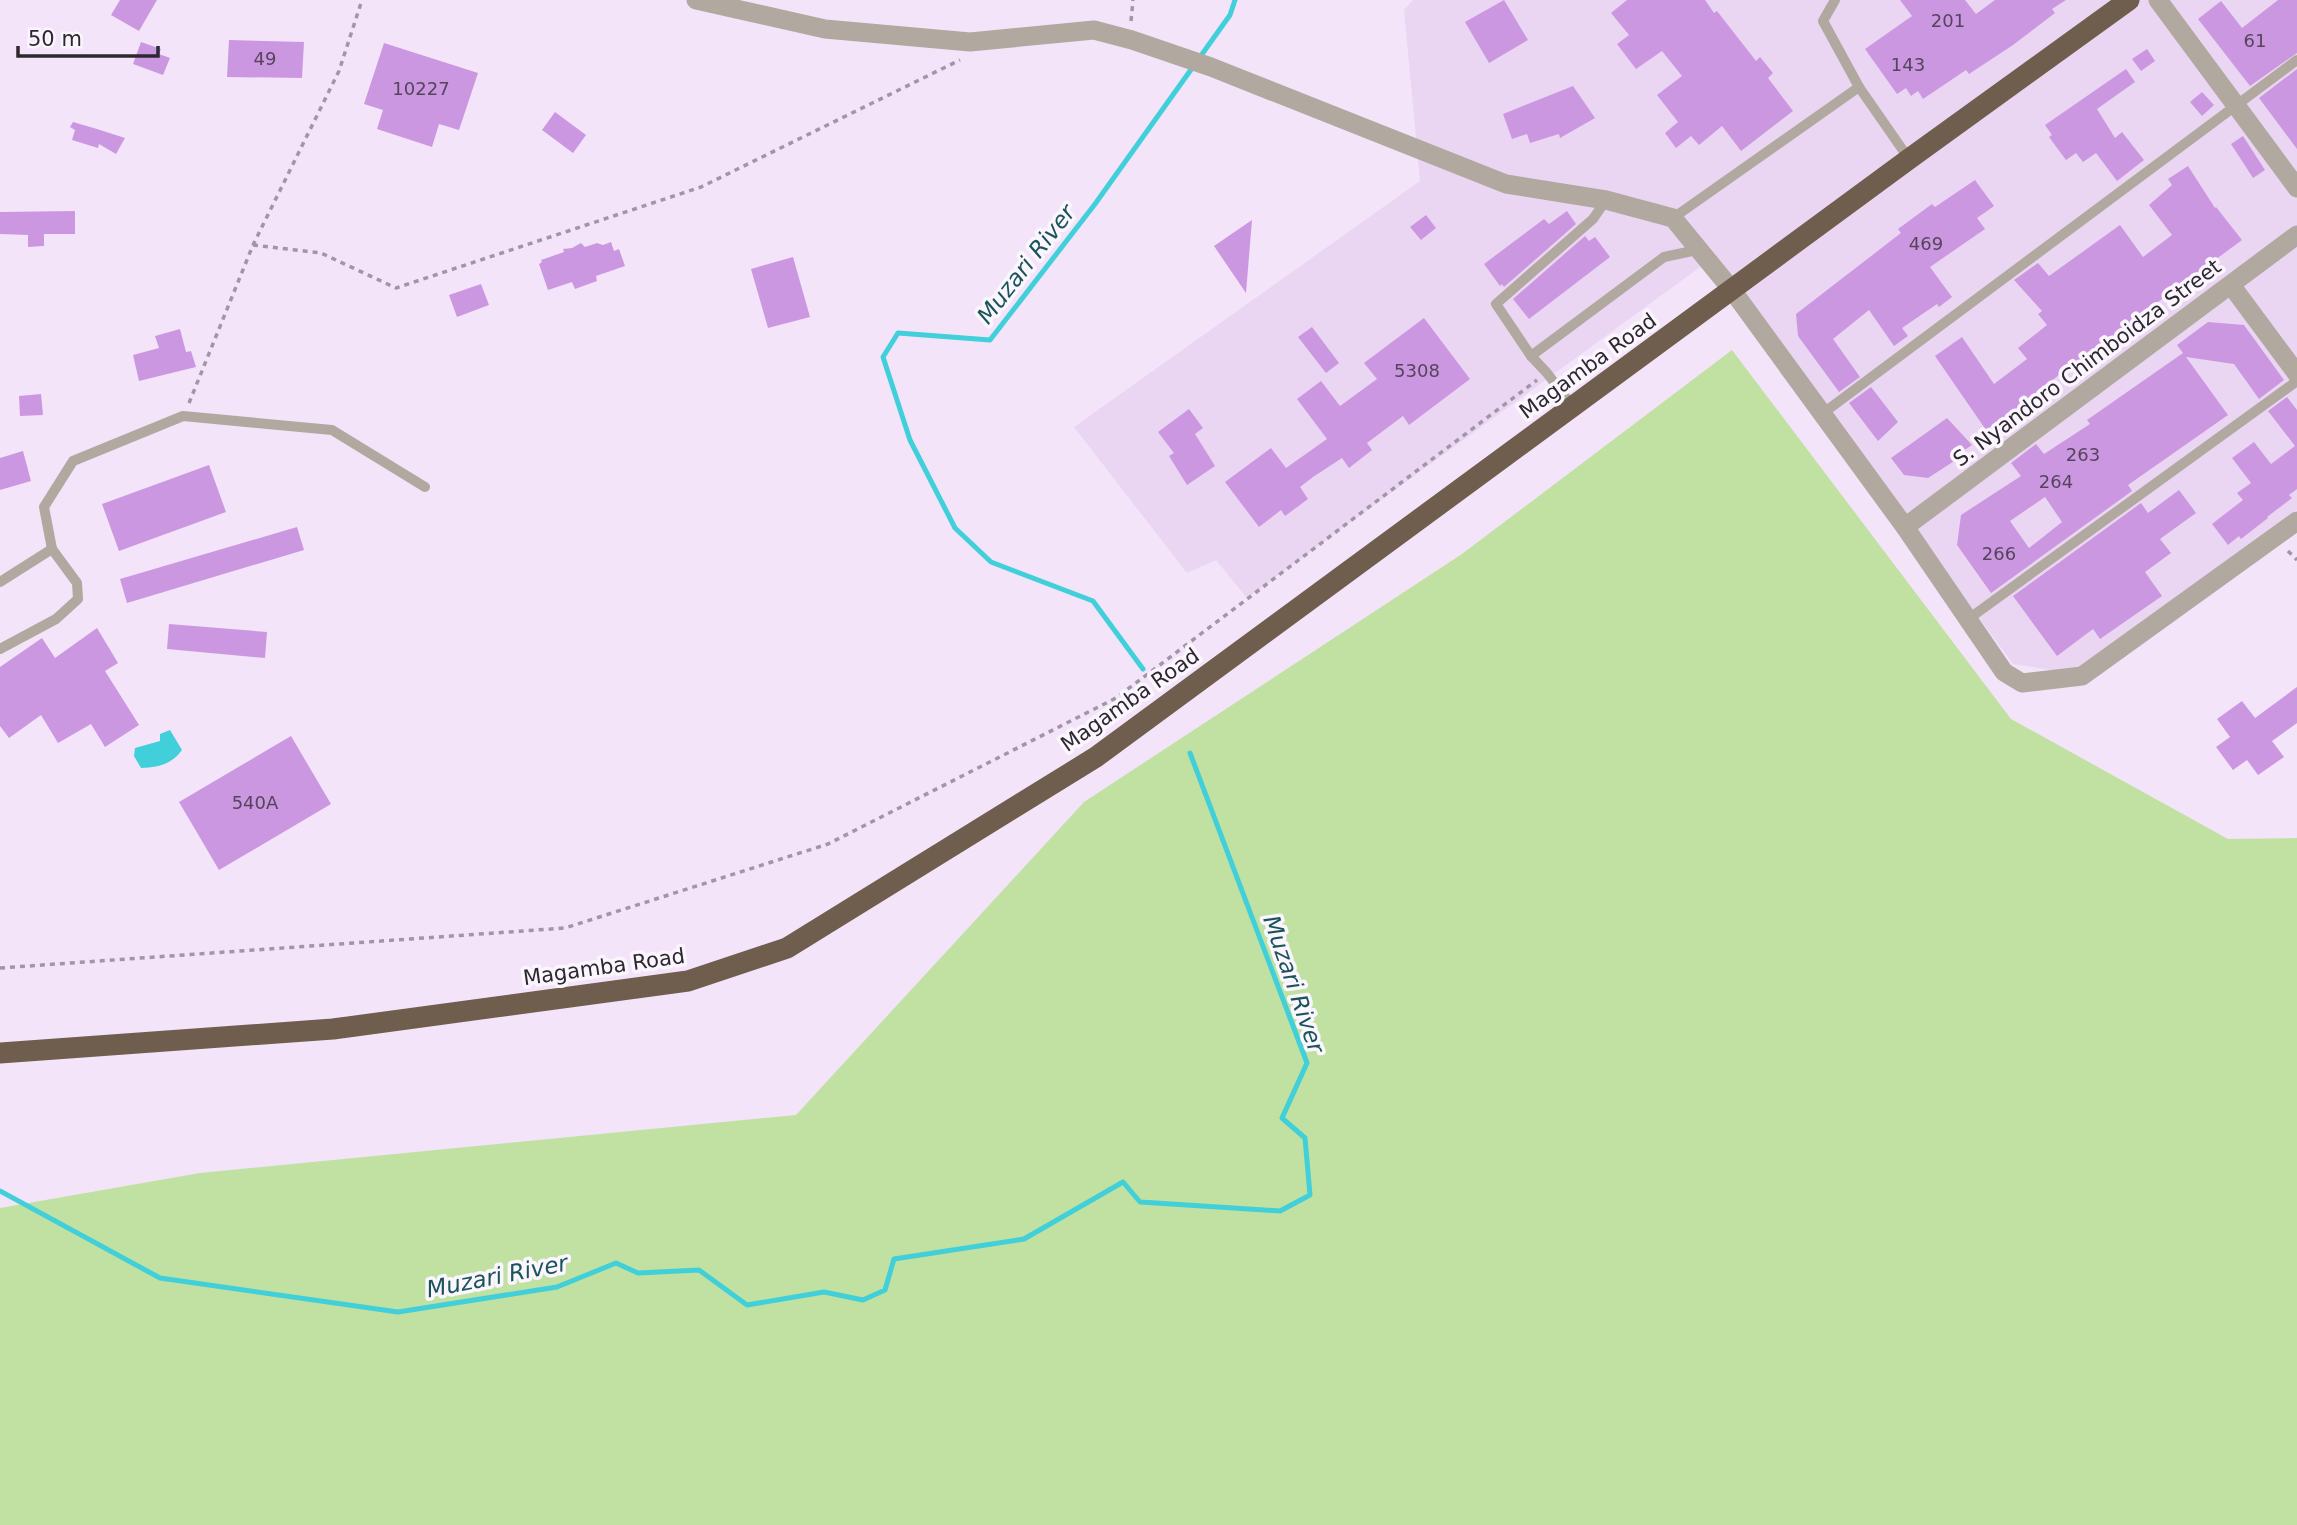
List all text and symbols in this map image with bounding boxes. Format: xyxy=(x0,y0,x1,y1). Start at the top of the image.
house number: 201 xyxy=(1931,10,1965,31)
scale bar xyxy=(18,14,158,58)
text: 50 m xyxy=(28,27,82,51)
house number: 61 xyxy=(2244,30,2266,51)
house number: 49 xyxy=(254,48,276,69)
house number: 143 xyxy=(1891,54,1925,75)
house number: 10227 xyxy=(392,78,450,99)
water label: Muzari River xyxy=(972,198,1081,328)
house number: 469 xyxy=(1909,233,1943,254)
street label: S. Nyandoro Chimboidza Street xyxy=(1948,254,2226,472)
street label: Magamba Road xyxy=(1515,308,1661,424)
house number: 5308 xyxy=(1394,360,1440,381)
house number: 263 xyxy=(2066,444,2100,465)
house number: 264 xyxy=(2039,471,2073,492)
house number: 266 xyxy=(1982,543,2016,564)
street label: Magamba Road xyxy=(1056,643,1204,757)
house number: 540A xyxy=(232,792,279,813)
water label: Muzari River xyxy=(1258,912,1330,1057)
street label: Magamba Road xyxy=(522,944,686,990)
water label: Muzari River xyxy=(424,1249,571,1302)

